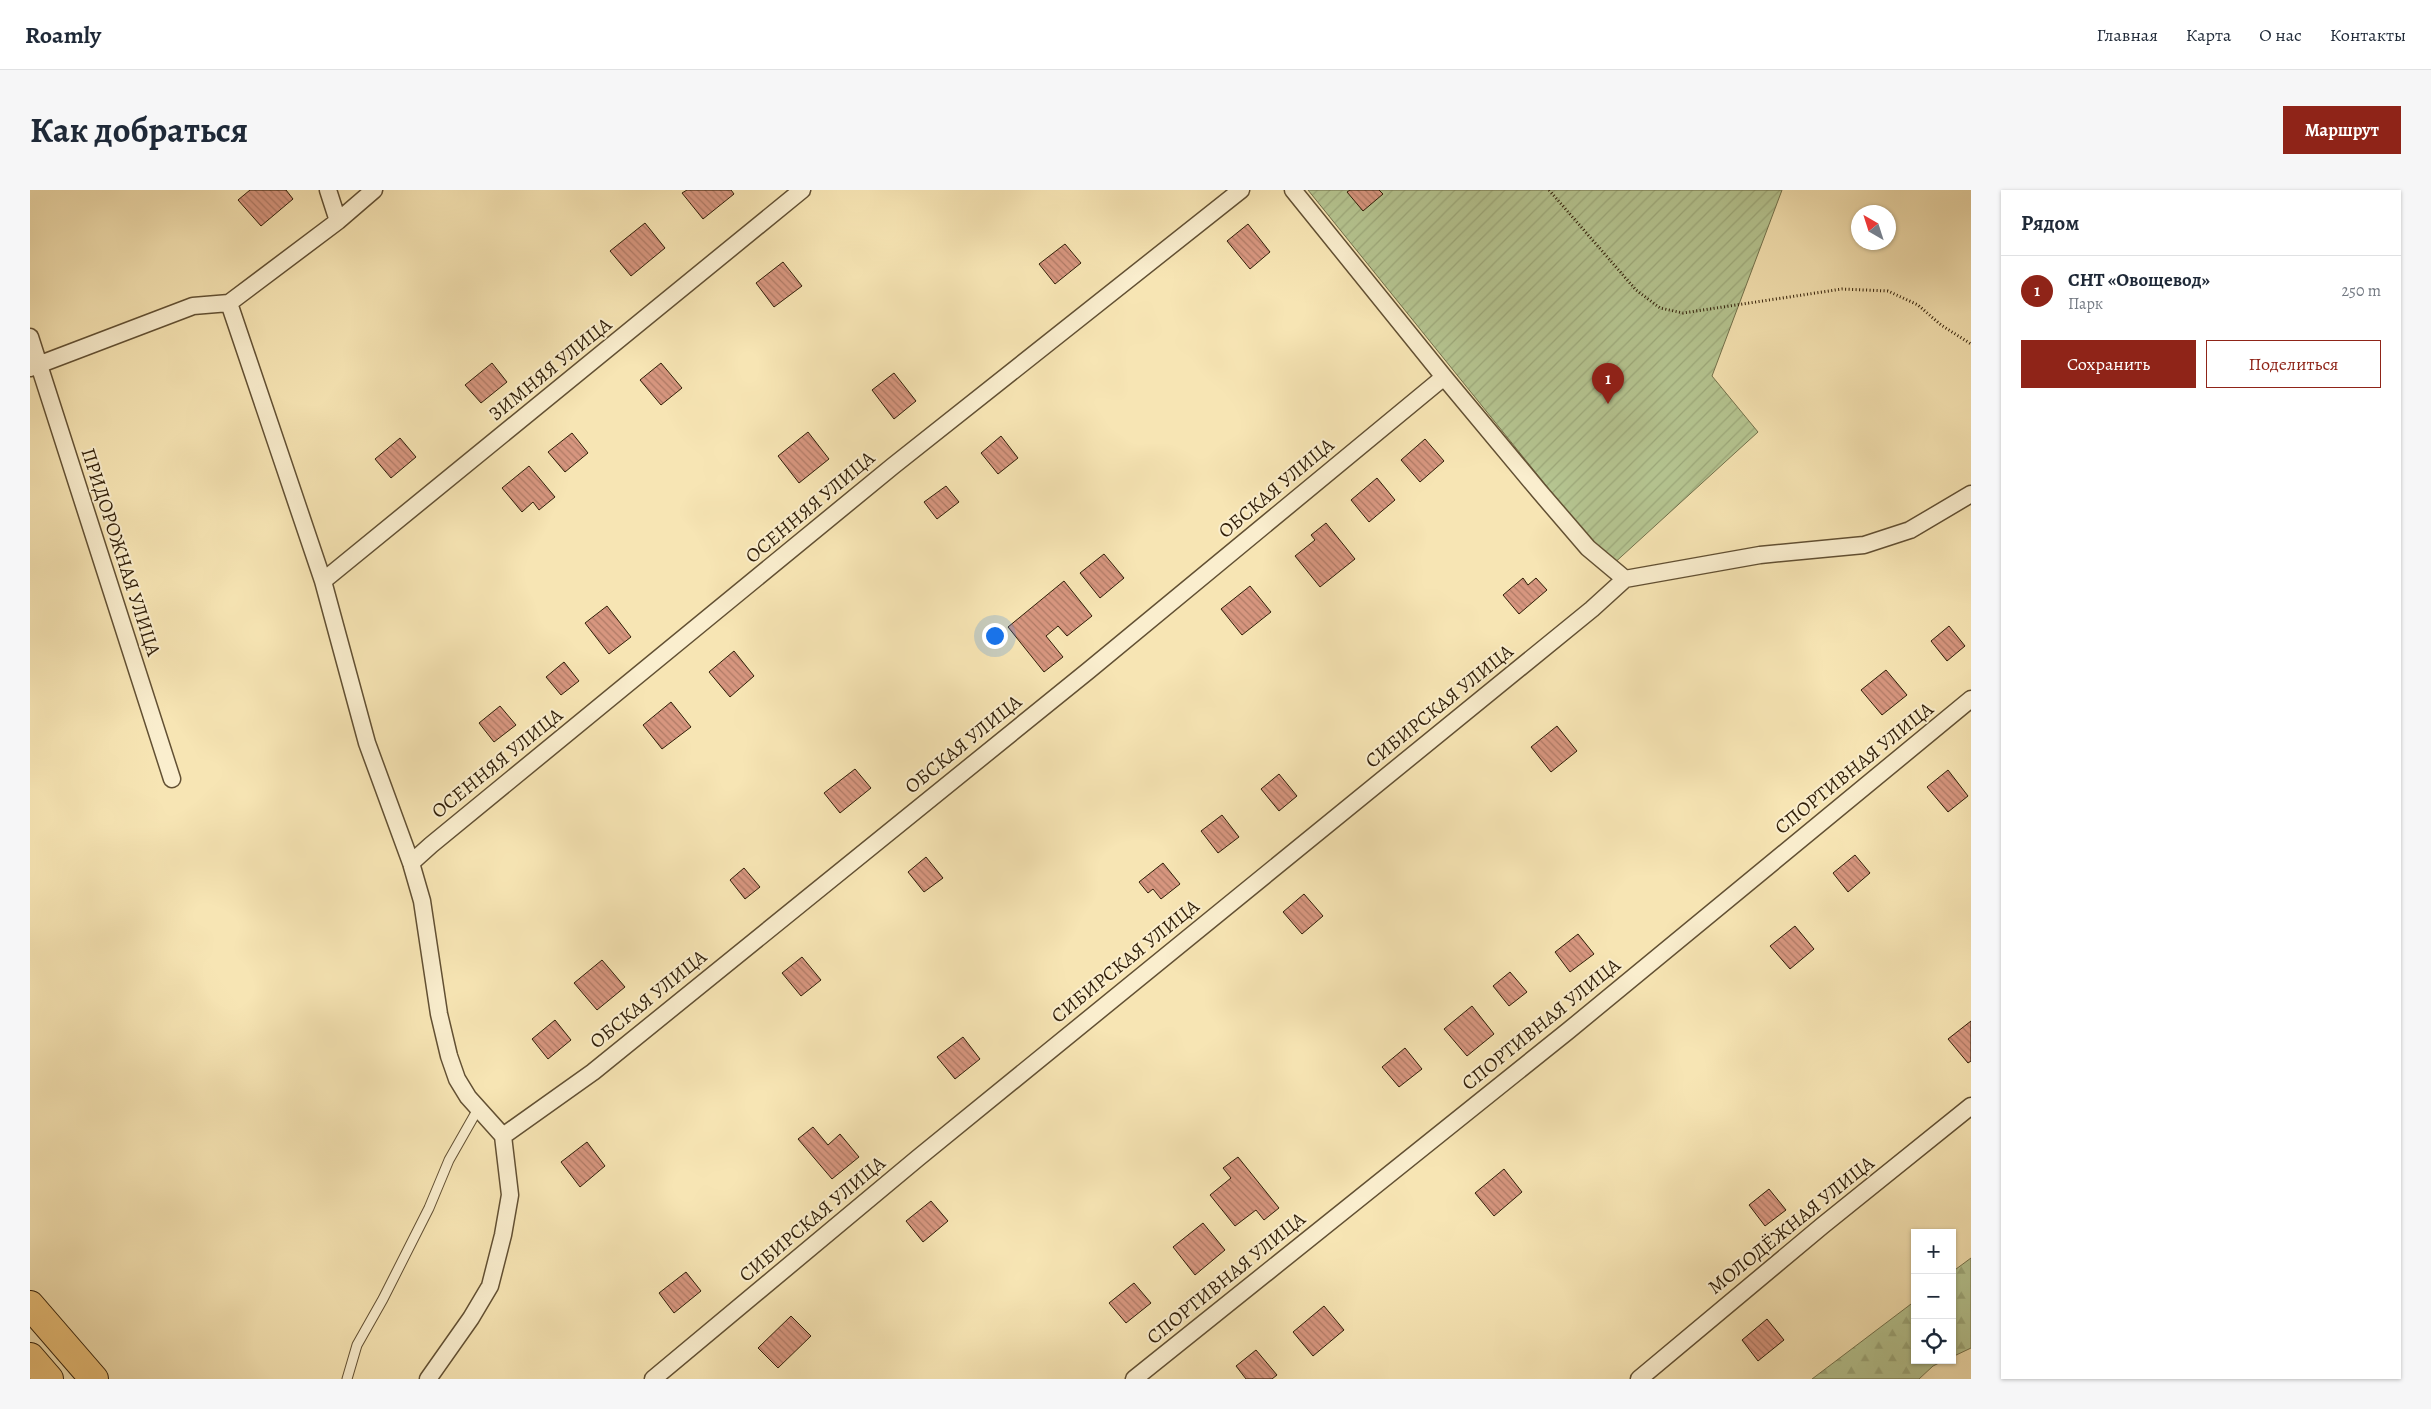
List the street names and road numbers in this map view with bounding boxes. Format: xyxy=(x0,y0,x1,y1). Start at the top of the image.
street label: ЗИМНЯЯ УЛИЦА xyxy=(483,311,617,427)
street label: ОБСКАЯ УЛИЦА xyxy=(1212,431,1340,544)
street label: ПРИДОРОЖНАЯ УЛИЦА xyxy=(75,445,167,660)
street label: ОСЕННЯЯ УЛИЦА xyxy=(739,445,881,569)
street label: СИБИРСКАЯ УЛИЦА xyxy=(1359,638,1519,774)
street label: ОБСКАЯ УЛИЦА xyxy=(899,688,1027,800)
street label: СПОРТИВНАЯ УЛИЦА xyxy=(1769,695,1939,840)
street label: ОСЕННЯЯ УЛИЦА xyxy=(426,701,569,824)
street label: СИБИРСКАЯ УЛИЦА xyxy=(1045,893,1205,1029)
street label: ОБСКАЯ УЛИЦА xyxy=(584,943,712,1055)
street label: СПОРТИВНАЯ УЛИЦА xyxy=(1456,951,1626,1096)
street label: МОЛОДЁЖНАЯ УЛИЦА xyxy=(1702,1149,1880,1301)
street label: СИБИРСКАЯ УЛИЦА xyxy=(733,1150,891,1288)
street label: СПОРТИВНАЯ УЛИЦА xyxy=(1141,1205,1311,1350)

